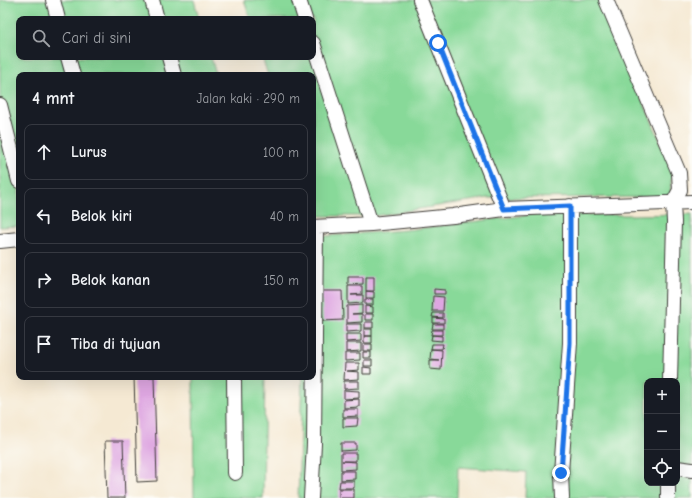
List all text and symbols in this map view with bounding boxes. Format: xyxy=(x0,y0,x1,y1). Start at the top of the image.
search box xyxy=(16,16,316,60)
icon: search xyxy=(30,27,52,49)
text: Cari di sini xyxy=(62,29,131,47)
route start xyxy=(429,34,447,52)
text: 4 mnt xyxy=(32,89,74,108)
text: Jalan kaki · 290 m xyxy=(197,91,300,106)
icon: ahead xyxy=(33,141,55,163)
text: Lurus xyxy=(71,143,107,161)
text: 100 m xyxy=(263,145,299,160)
icon: left xyxy=(33,205,55,227)
text: Belok kiri xyxy=(71,207,132,225)
text: 40 m xyxy=(270,209,299,224)
icon: right xyxy=(33,269,55,291)
text: Belok kanan xyxy=(71,271,150,289)
text: 150 m xyxy=(264,273,299,288)
icon: arrive xyxy=(33,333,55,355)
text: Tiba di tujuan xyxy=(71,335,160,353)
map controls xyxy=(644,378,680,486)
button: + xyxy=(644,378,680,414)
button: − xyxy=(644,414,680,450)
button: locate xyxy=(644,450,680,486)
route end xyxy=(552,464,570,482)

